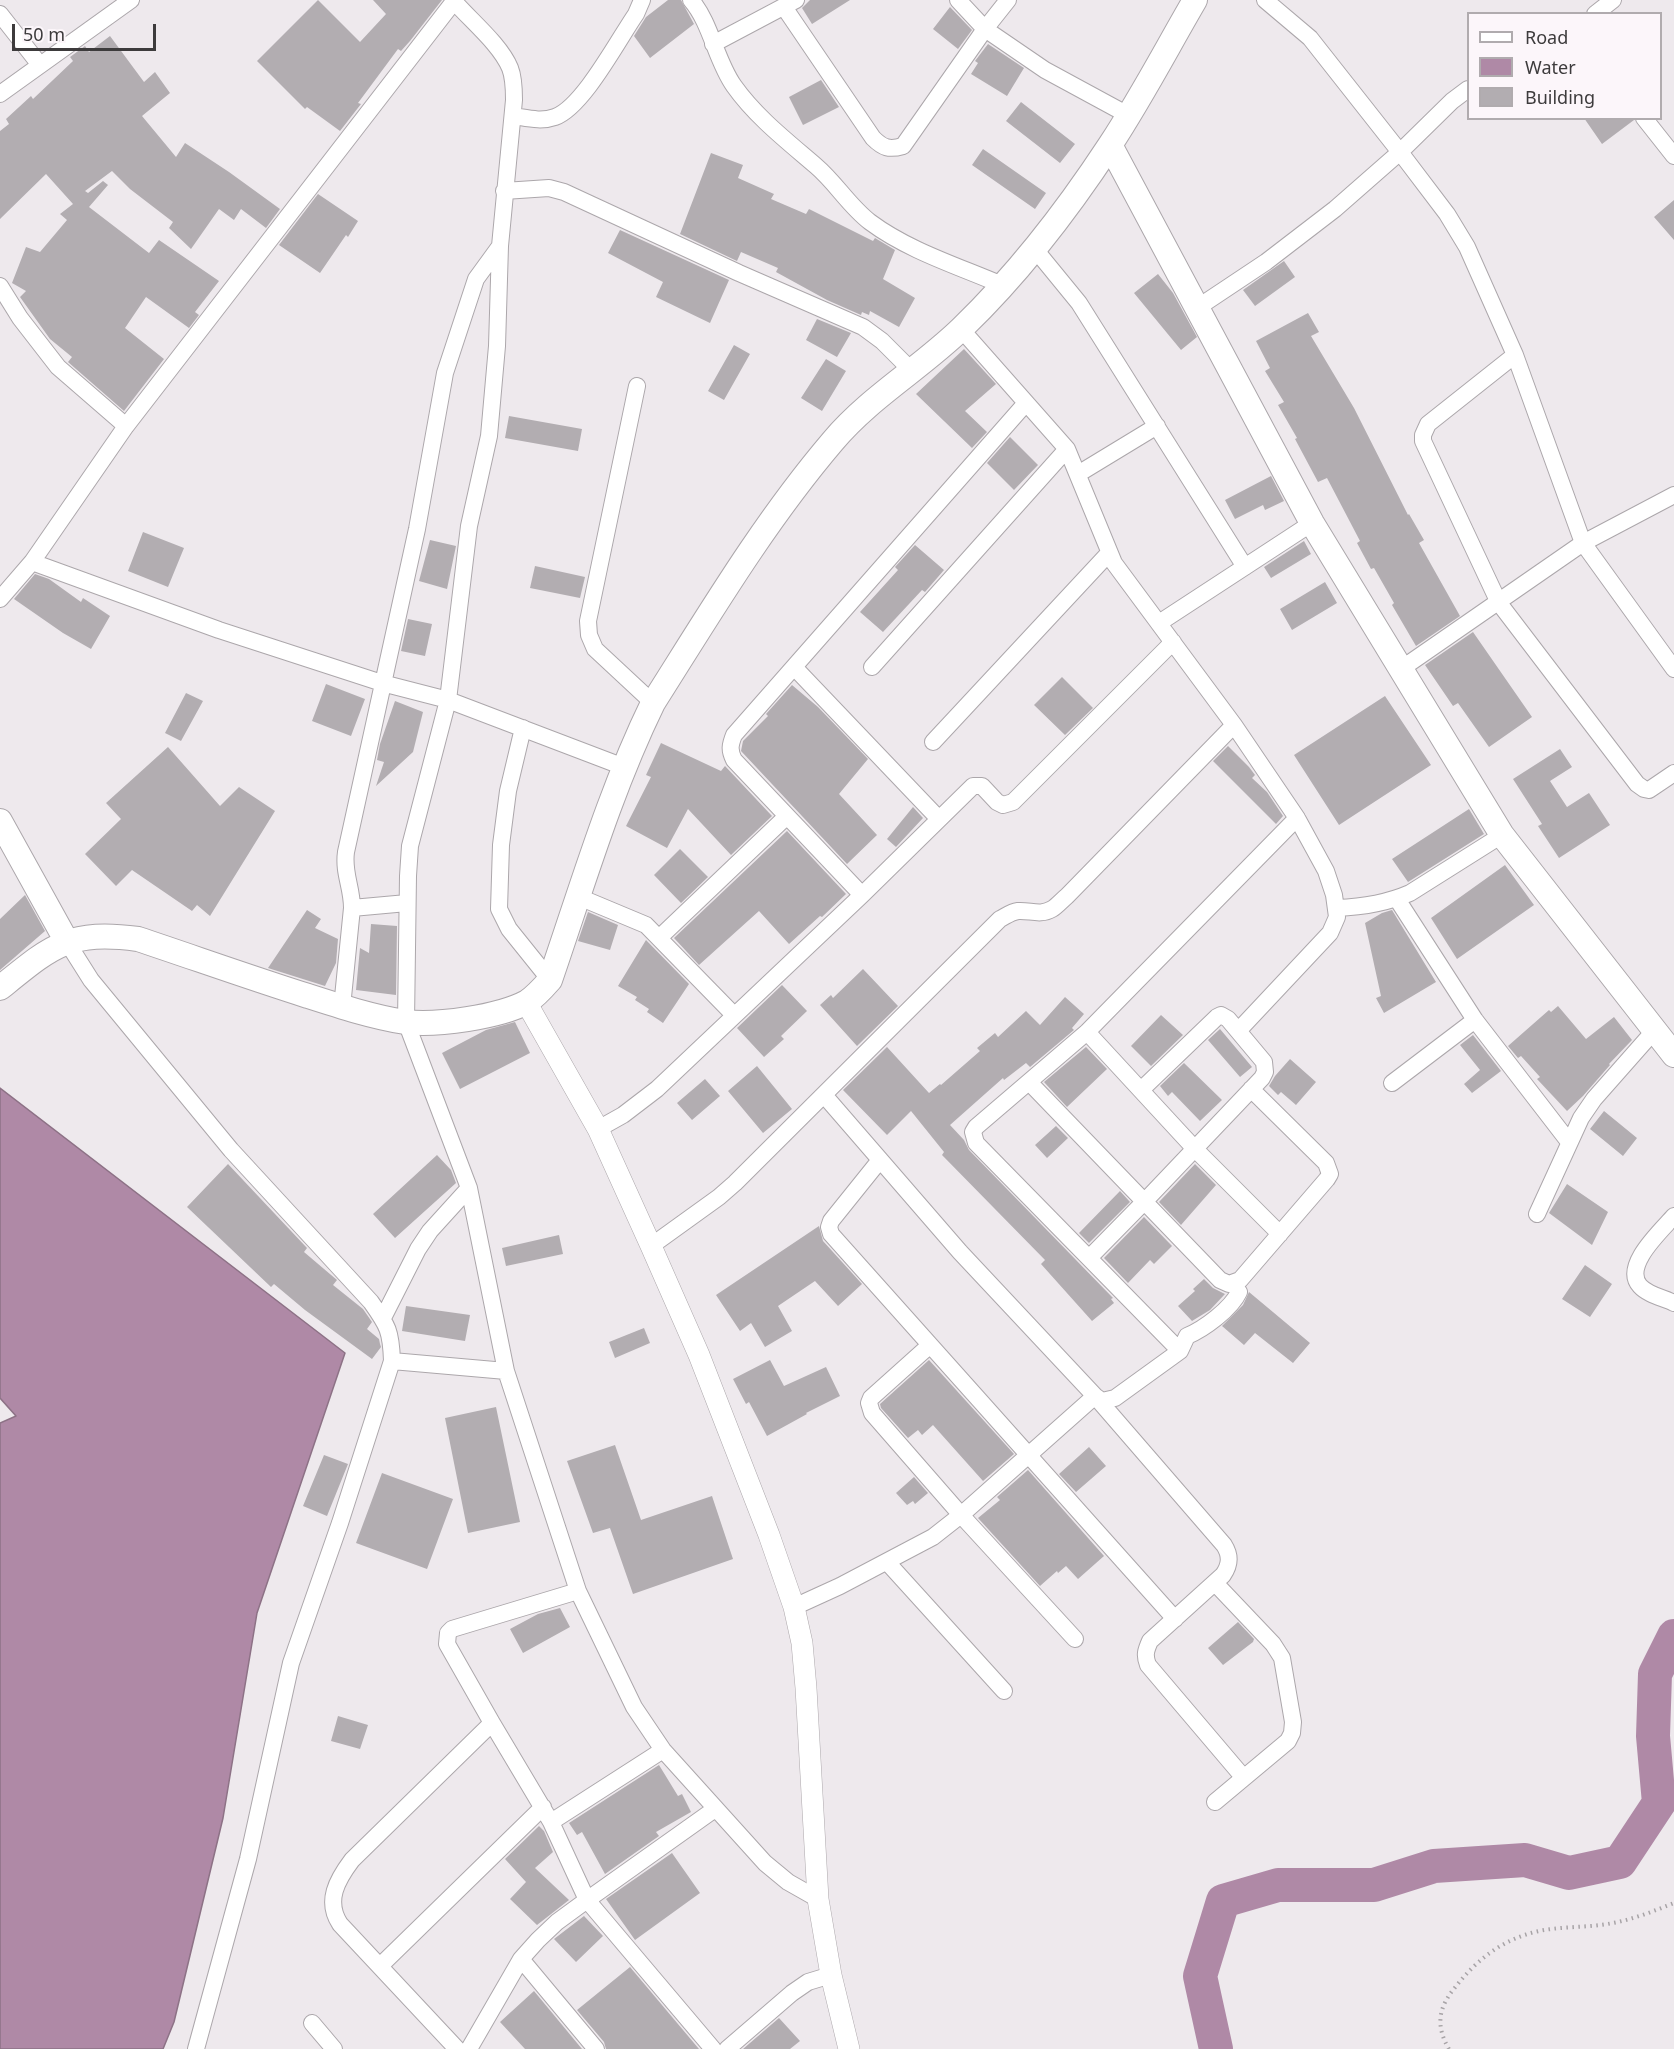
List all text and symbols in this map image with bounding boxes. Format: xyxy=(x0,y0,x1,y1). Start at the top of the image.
scale bar xyxy=(15,12,159,50)
legend xyxy=(1467,12,1662,120)
text: 50 m xyxy=(23,22,65,46)
text: Road xyxy=(1525,25,1568,49)
text: Water xyxy=(1525,55,1576,79)
text: Building xyxy=(1525,85,1595,109)

